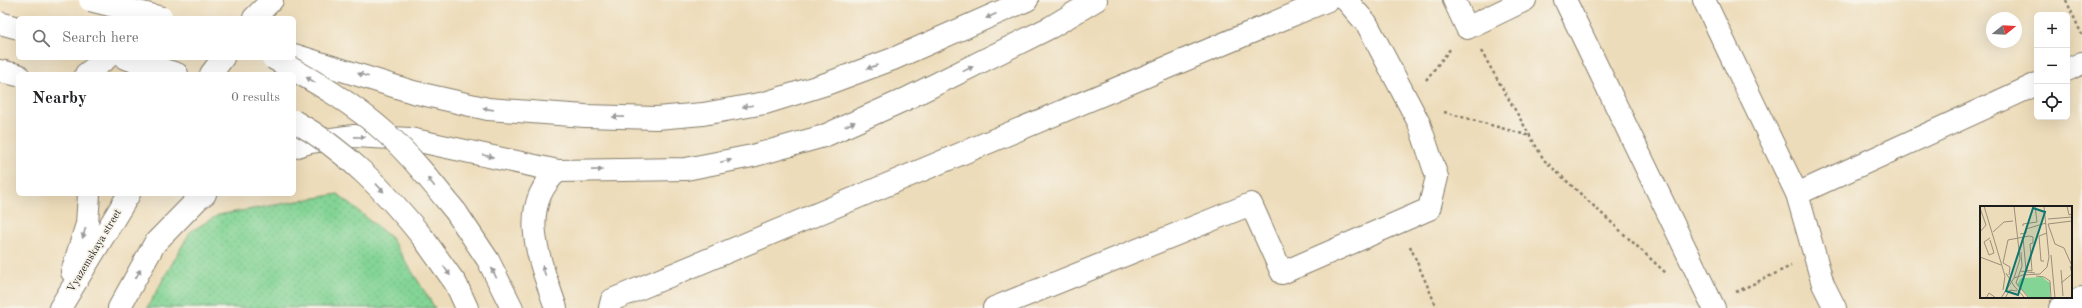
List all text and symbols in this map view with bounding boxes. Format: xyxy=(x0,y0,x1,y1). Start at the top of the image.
north arrow xyxy=(1986,12,2022,48)
map controls xyxy=(2034,12,2070,120)
button: + xyxy=(2034,12,2070,48)
one-way arrow xyxy=(985,13,997,19)
search box xyxy=(16,16,296,60)
icon: search xyxy=(30,27,52,49)
text: Search here xyxy=(62,31,139,46)
button: − xyxy=(2034,48,2070,84)
one-way arrow xyxy=(865,64,877,70)
one-way arrow xyxy=(962,66,973,72)
one-way arrow xyxy=(357,72,369,78)
one-way arrow xyxy=(305,77,317,84)
button: locate xyxy=(2034,84,2070,120)
text: Nearby xyxy=(32,90,87,107)
text: 0 results xyxy=(231,91,280,104)
one-way arrow xyxy=(742,103,754,109)
one-way arrow xyxy=(482,106,495,112)
one-way arrow xyxy=(611,114,624,120)
one-way arrow xyxy=(844,121,856,127)
one-way arrow xyxy=(354,134,367,140)
one-way arrow xyxy=(482,153,494,159)
one-way arrow xyxy=(720,158,732,164)
one-way arrow xyxy=(591,167,603,174)
one-way arrow xyxy=(427,176,435,187)
one-way arrow xyxy=(375,183,384,193)
inset map xyxy=(1980,206,2072,298)
street label: Vyazemskaya street xyxy=(66,207,124,295)
one-way arrow xyxy=(81,227,87,239)
one-way arrow xyxy=(443,265,451,276)
one-way arrow xyxy=(541,265,547,277)
one-way arrow xyxy=(491,267,498,279)
one-way arrow xyxy=(135,268,141,280)

